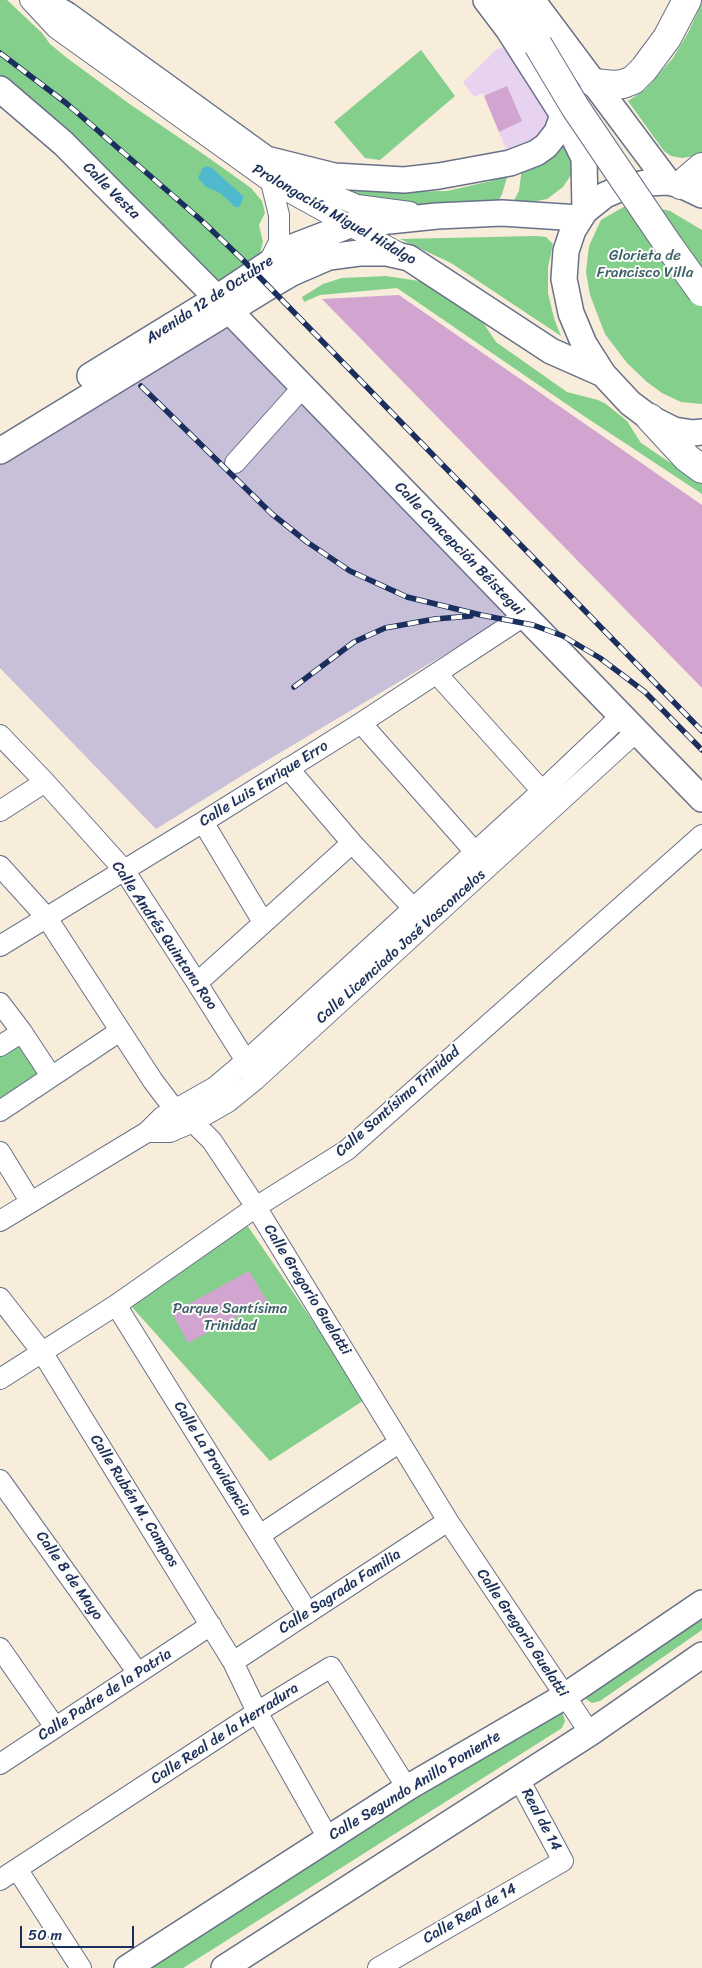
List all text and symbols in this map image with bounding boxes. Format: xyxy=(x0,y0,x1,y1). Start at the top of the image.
street label: Calle Vesta xyxy=(79,159,143,223)
street label: Prolongación Miguel Hidalgo xyxy=(249,161,419,269)
park label: Glorieta de Francisco Villa xyxy=(597,247,693,282)
street label: Avenida 12 de Octubre xyxy=(143,252,277,348)
street label: Calle Concepción Béistegui xyxy=(390,478,528,620)
street label: Calle Luis Enrique Erro xyxy=(196,737,332,831)
street label: Calle Andrés Quintana Roo xyxy=(107,858,221,1014)
street label: Calle Licenciado José Vasconcelos xyxy=(313,866,489,1028)
street label: Calle Santísima Trinidad xyxy=(332,1043,464,1161)
street label: Calle Gregorio Guelatti xyxy=(259,1221,355,1359)
park label: Parque Santísima Trinidad xyxy=(173,1300,287,1335)
street label: Calle La Providencia xyxy=(169,1398,255,1520)
street label: Calle Rubén M. Campos xyxy=(86,1431,182,1571)
street label: Calle 8 de Mayo xyxy=(32,1528,106,1624)
street label: Calle Sagrada Familia xyxy=(276,1546,404,1638)
street label: Calle Gregorio Guelatti xyxy=(472,1566,572,1700)
street label: Calle Padre de la Patria xyxy=(35,1645,175,1745)
street label: Calle Real de la Herradura xyxy=(148,1679,302,1789)
street label: Calle Segundo Anillo Poniente xyxy=(326,1727,504,1845)
street label: Real de 14 xyxy=(517,1786,565,1854)
street label: Calle Real de 14 xyxy=(420,1880,520,1948)
scale bar xyxy=(22,1916,136,1948)
text: 50 m xyxy=(28,1922,62,1948)

